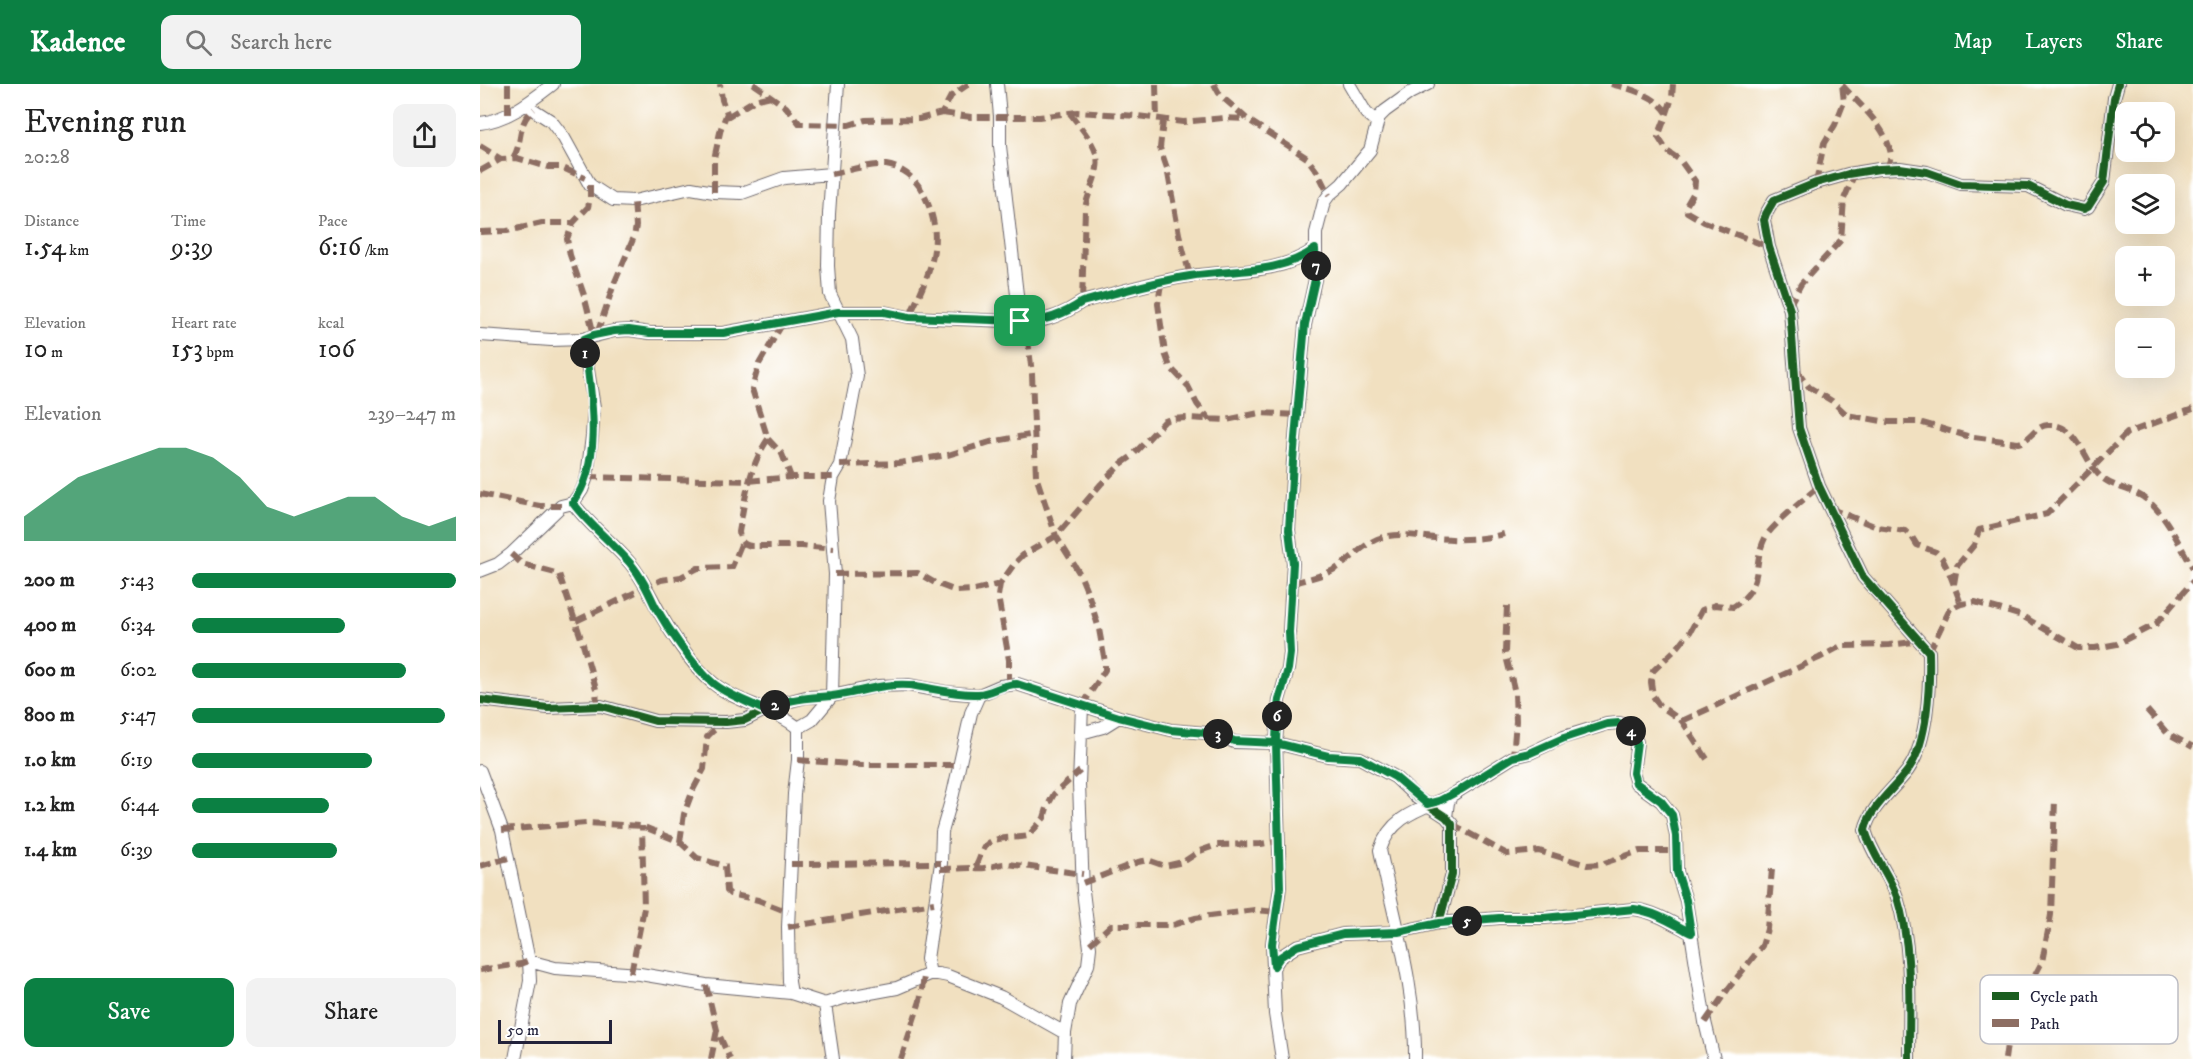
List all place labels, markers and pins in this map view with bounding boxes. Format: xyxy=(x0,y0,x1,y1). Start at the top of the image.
pin: 7 xyxy=(1301,251,1331,281)
pin xyxy=(994,295,1045,346)
pin: 1 xyxy=(570,338,600,368)
pin: 2 xyxy=(760,690,790,720)
pin: 6 xyxy=(1262,701,1292,731)
pin: 4 xyxy=(1616,716,1646,746)
pin: 3 xyxy=(1203,719,1233,749)
pin: 5 xyxy=(1452,906,1482,936)

